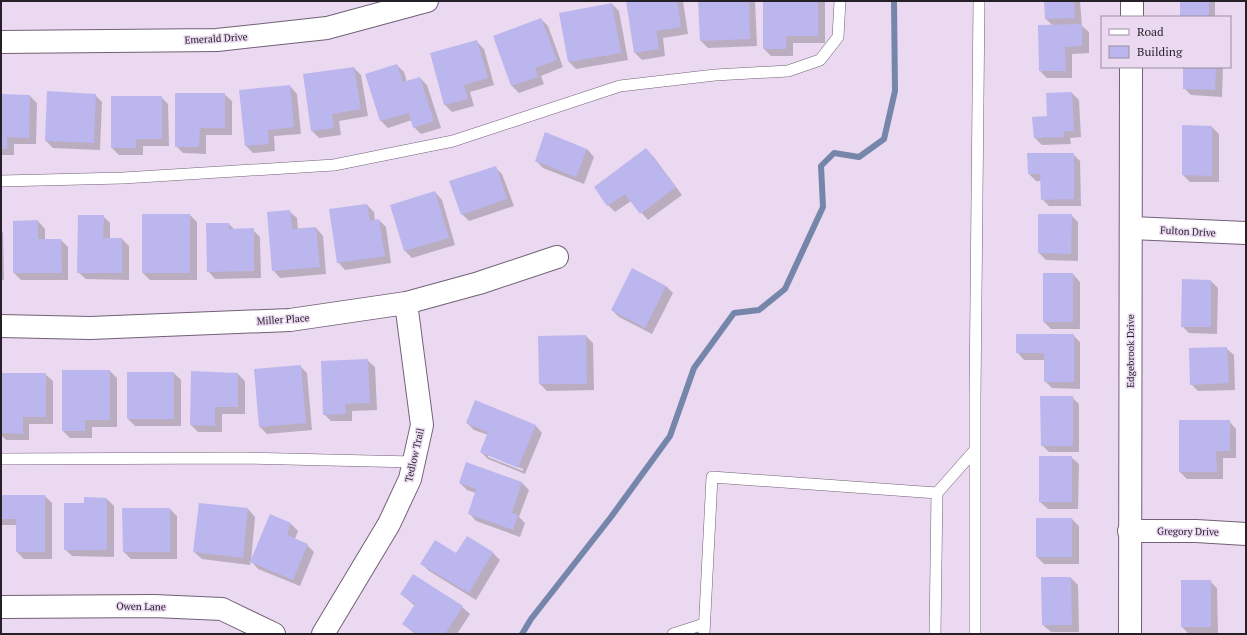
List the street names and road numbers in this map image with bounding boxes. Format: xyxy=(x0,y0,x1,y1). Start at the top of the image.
street label: Emerald Drive xyxy=(184,30,248,47)
street label: Fulton Drive xyxy=(1160,224,1216,239)
street label: Miller Place xyxy=(256,311,310,328)
street label: Edgebrook Drive xyxy=(1124,314,1137,388)
street label: Tedlow Trail xyxy=(402,427,427,483)
street label: Gregory Drive xyxy=(1157,524,1219,539)
street label: Owen Lane xyxy=(116,600,166,613)

